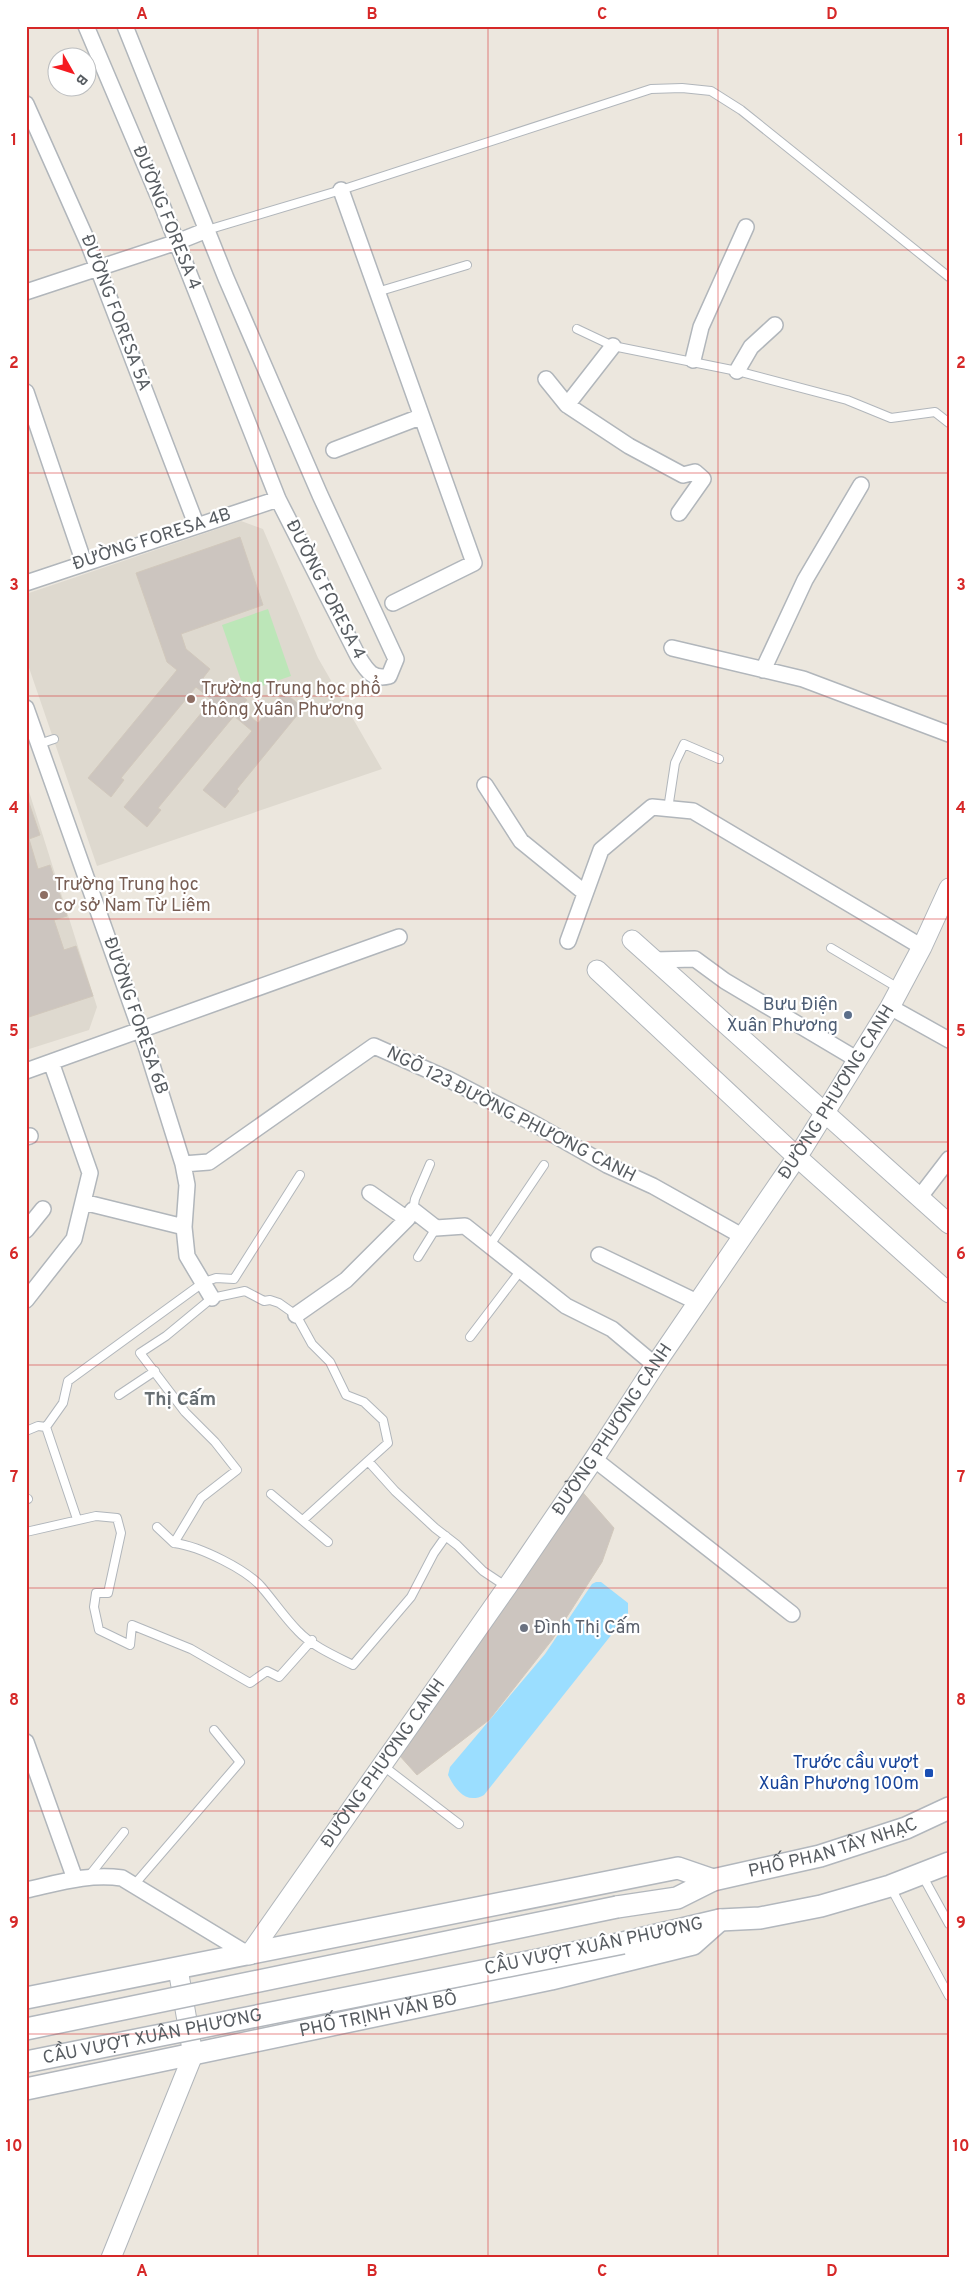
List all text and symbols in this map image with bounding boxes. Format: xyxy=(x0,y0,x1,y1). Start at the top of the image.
text: A xyxy=(136,5,148,25)
text: B xyxy=(366,5,378,25)
text: C xyxy=(597,5,607,25)
text: D xyxy=(826,5,838,25)
north arrow xyxy=(48,48,98,98)
text: B xyxy=(71,70,91,88)
text: 1 xyxy=(11,131,17,151)
text: 1 xyxy=(958,131,964,151)
street label: ĐƯỜNG FORESA 4 xyxy=(127,142,207,294)
street label: ĐƯỜNG FORESA 5A xyxy=(75,231,157,394)
text: 2 xyxy=(9,354,19,374)
text: 2 xyxy=(956,354,966,374)
street label: ĐƯỜNG FORESA 4B xyxy=(69,502,234,577)
street label: ĐƯỜNG FORESA 4 xyxy=(280,515,372,664)
text: 3 xyxy=(9,576,19,596)
text: 3 xyxy=(956,576,966,596)
place label: Trường Trung học phổ thông Xuân Phương xyxy=(201,674,381,722)
marker: Trường Trung học phổ thông Xuân Phương xyxy=(185,693,197,705)
text: 4 xyxy=(9,799,19,819)
text: 4 xyxy=(956,799,966,819)
place label: Trường Trung học cơ sở Nam Từ Liêm xyxy=(54,874,211,918)
marker: Trường Trung học cơ sở Nam Từ Liêm xyxy=(38,889,50,901)
street label: ĐƯỜNG FORESA 6B xyxy=(97,934,175,1098)
place label: Bưu Điện Xuân Phương xyxy=(727,994,838,1038)
street label: ĐƯỜNG PHƯƠNG CANH xyxy=(773,1001,900,1184)
marker: Bưu Điện Xuân Phương xyxy=(842,1009,854,1021)
text: 5 xyxy=(9,1022,19,1042)
text: 5 xyxy=(956,1022,966,1042)
street label: NGÕ 123 ĐƯỜNG PHƯƠNG CANH xyxy=(382,1040,641,1188)
text: 6 xyxy=(9,1245,19,1265)
text: 6 xyxy=(956,1245,966,1265)
street label: ĐƯỜNG PHƯƠNG CANH xyxy=(547,1339,678,1520)
district label: Thị Cấm xyxy=(144,1388,216,1412)
text: 7 xyxy=(10,1468,18,1488)
text: 7 xyxy=(957,1468,965,1488)
place label: Đình Thị Cấm xyxy=(534,1616,640,1640)
marker: Đình Thị Cấm xyxy=(518,1622,530,1634)
street label: ĐƯỜNG PHƯƠNG CANH xyxy=(316,1674,451,1853)
text: 8 xyxy=(9,1691,19,1711)
text: 8 xyxy=(956,1691,966,1711)
place label: Trước cầu vượt Xuân Phương 100m xyxy=(759,1751,919,1796)
marker: Trước cầu vượt Xuân Phương 100m xyxy=(923,1767,935,1779)
street label: PHỐ PHAN TÂY NHẠC xyxy=(746,1813,921,1883)
street label: CẦU VƯỢT XUÂN PHƯƠNG xyxy=(482,1908,705,1981)
text: 9 xyxy=(9,1914,19,1934)
text: 9 xyxy=(956,1914,966,1934)
street label: PHỐ TRỊNH VĂN BÔ xyxy=(297,1985,459,2043)
street label: CẦU VƯỢT XUÂN PHƯƠNG xyxy=(41,2004,264,2070)
text: 10 xyxy=(6,2137,22,2157)
text: 10 xyxy=(953,2137,969,2157)
text: A xyxy=(136,2262,148,2282)
text: B xyxy=(366,2262,378,2282)
text: C xyxy=(597,2262,607,2282)
text: D xyxy=(826,2262,838,2282)

